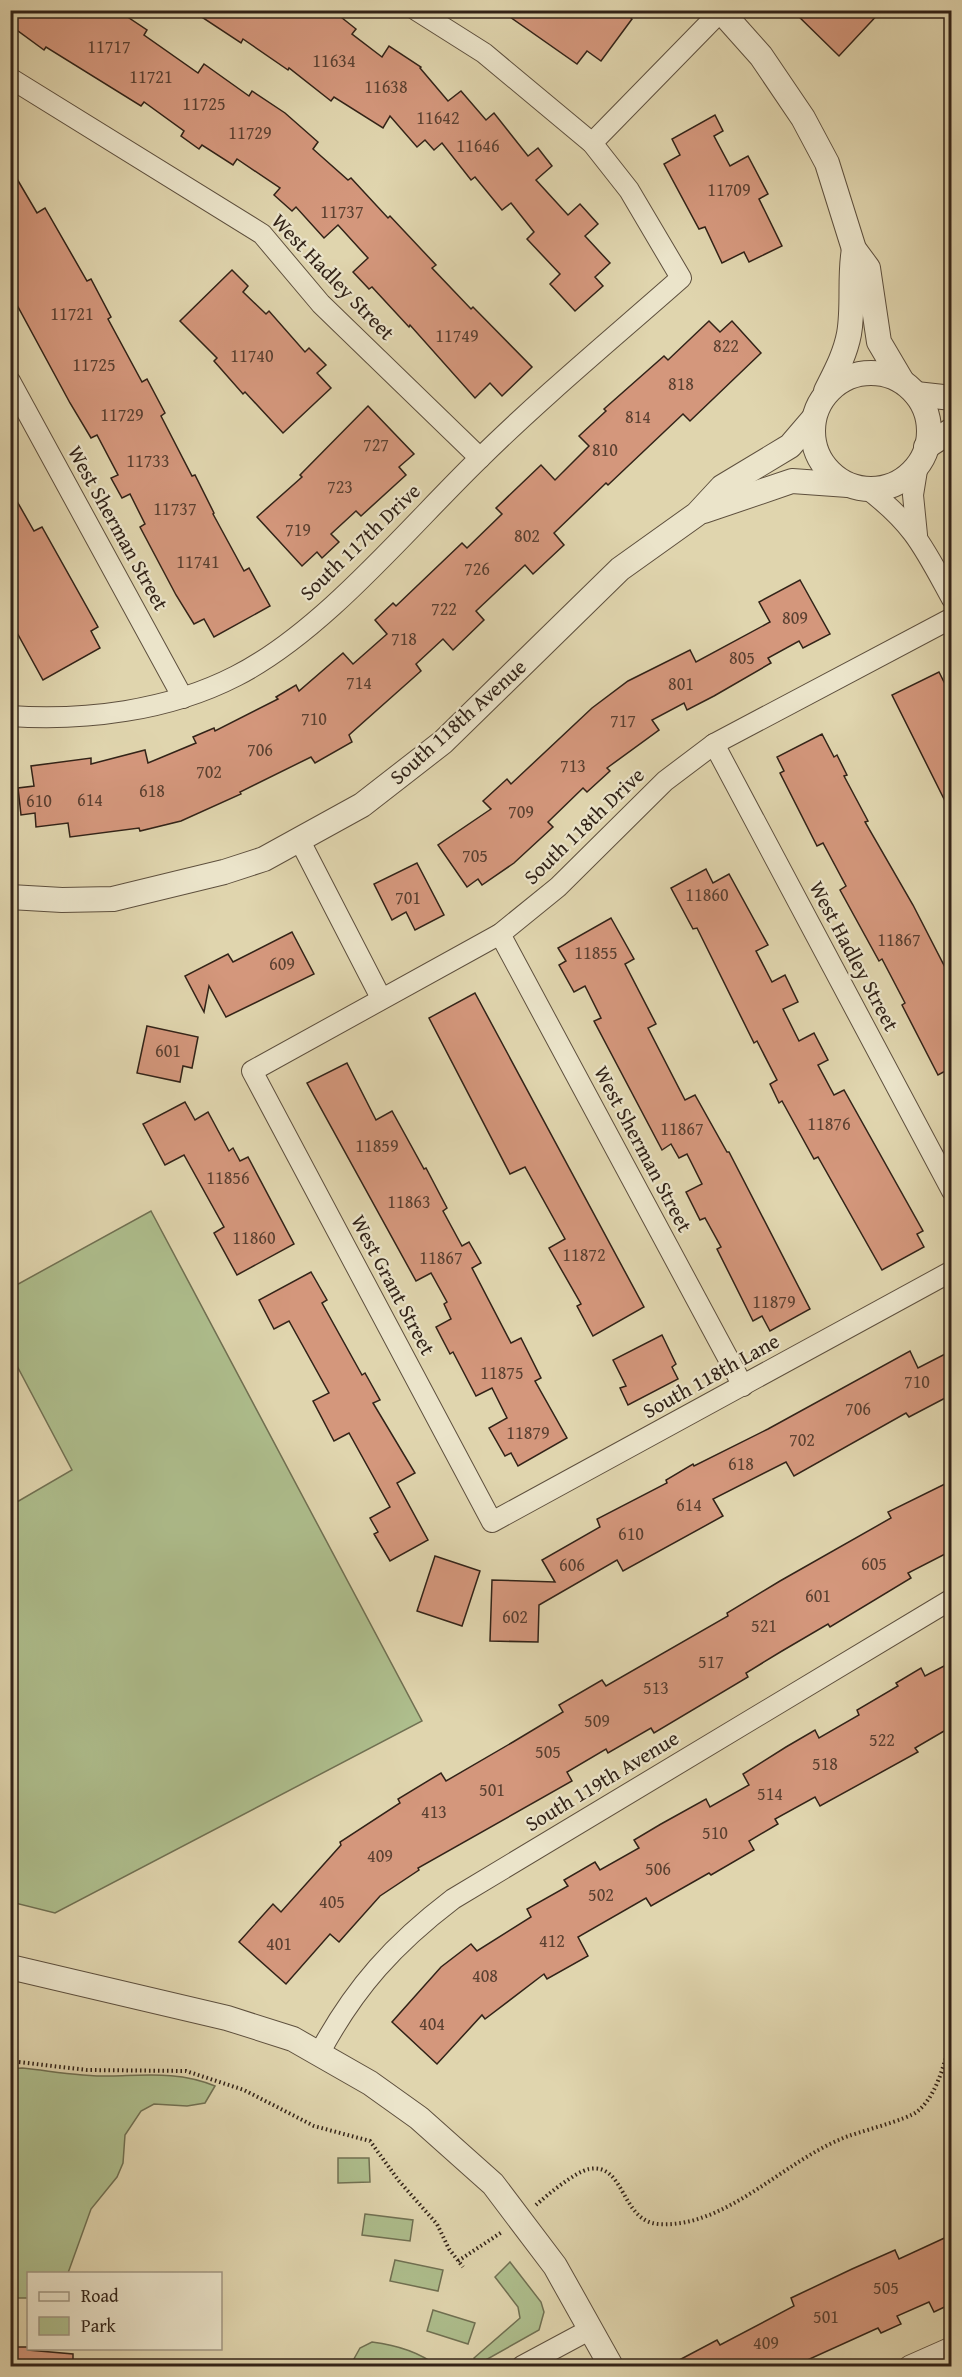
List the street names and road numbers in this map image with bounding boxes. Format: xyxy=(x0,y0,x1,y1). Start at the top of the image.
street label: West Hadley Street xyxy=(264,206,403,348)
street label: West Sherman Street xyxy=(60,440,177,616)
street label: South 117th Drive xyxy=(292,476,427,607)
street label: South 118th Avenue xyxy=(382,652,533,792)
street label: South 118th Drive xyxy=(516,760,651,891)
street label: West Hadley Street xyxy=(802,875,907,1037)
street label: West Sherman Street xyxy=(586,1060,701,1238)
street label: West Grant Street xyxy=(343,1209,444,1361)
street label: South 118th Lane xyxy=(637,1325,785,1426)
street label: South 119th Avenue xyxy=(519,1722,685,1839)

